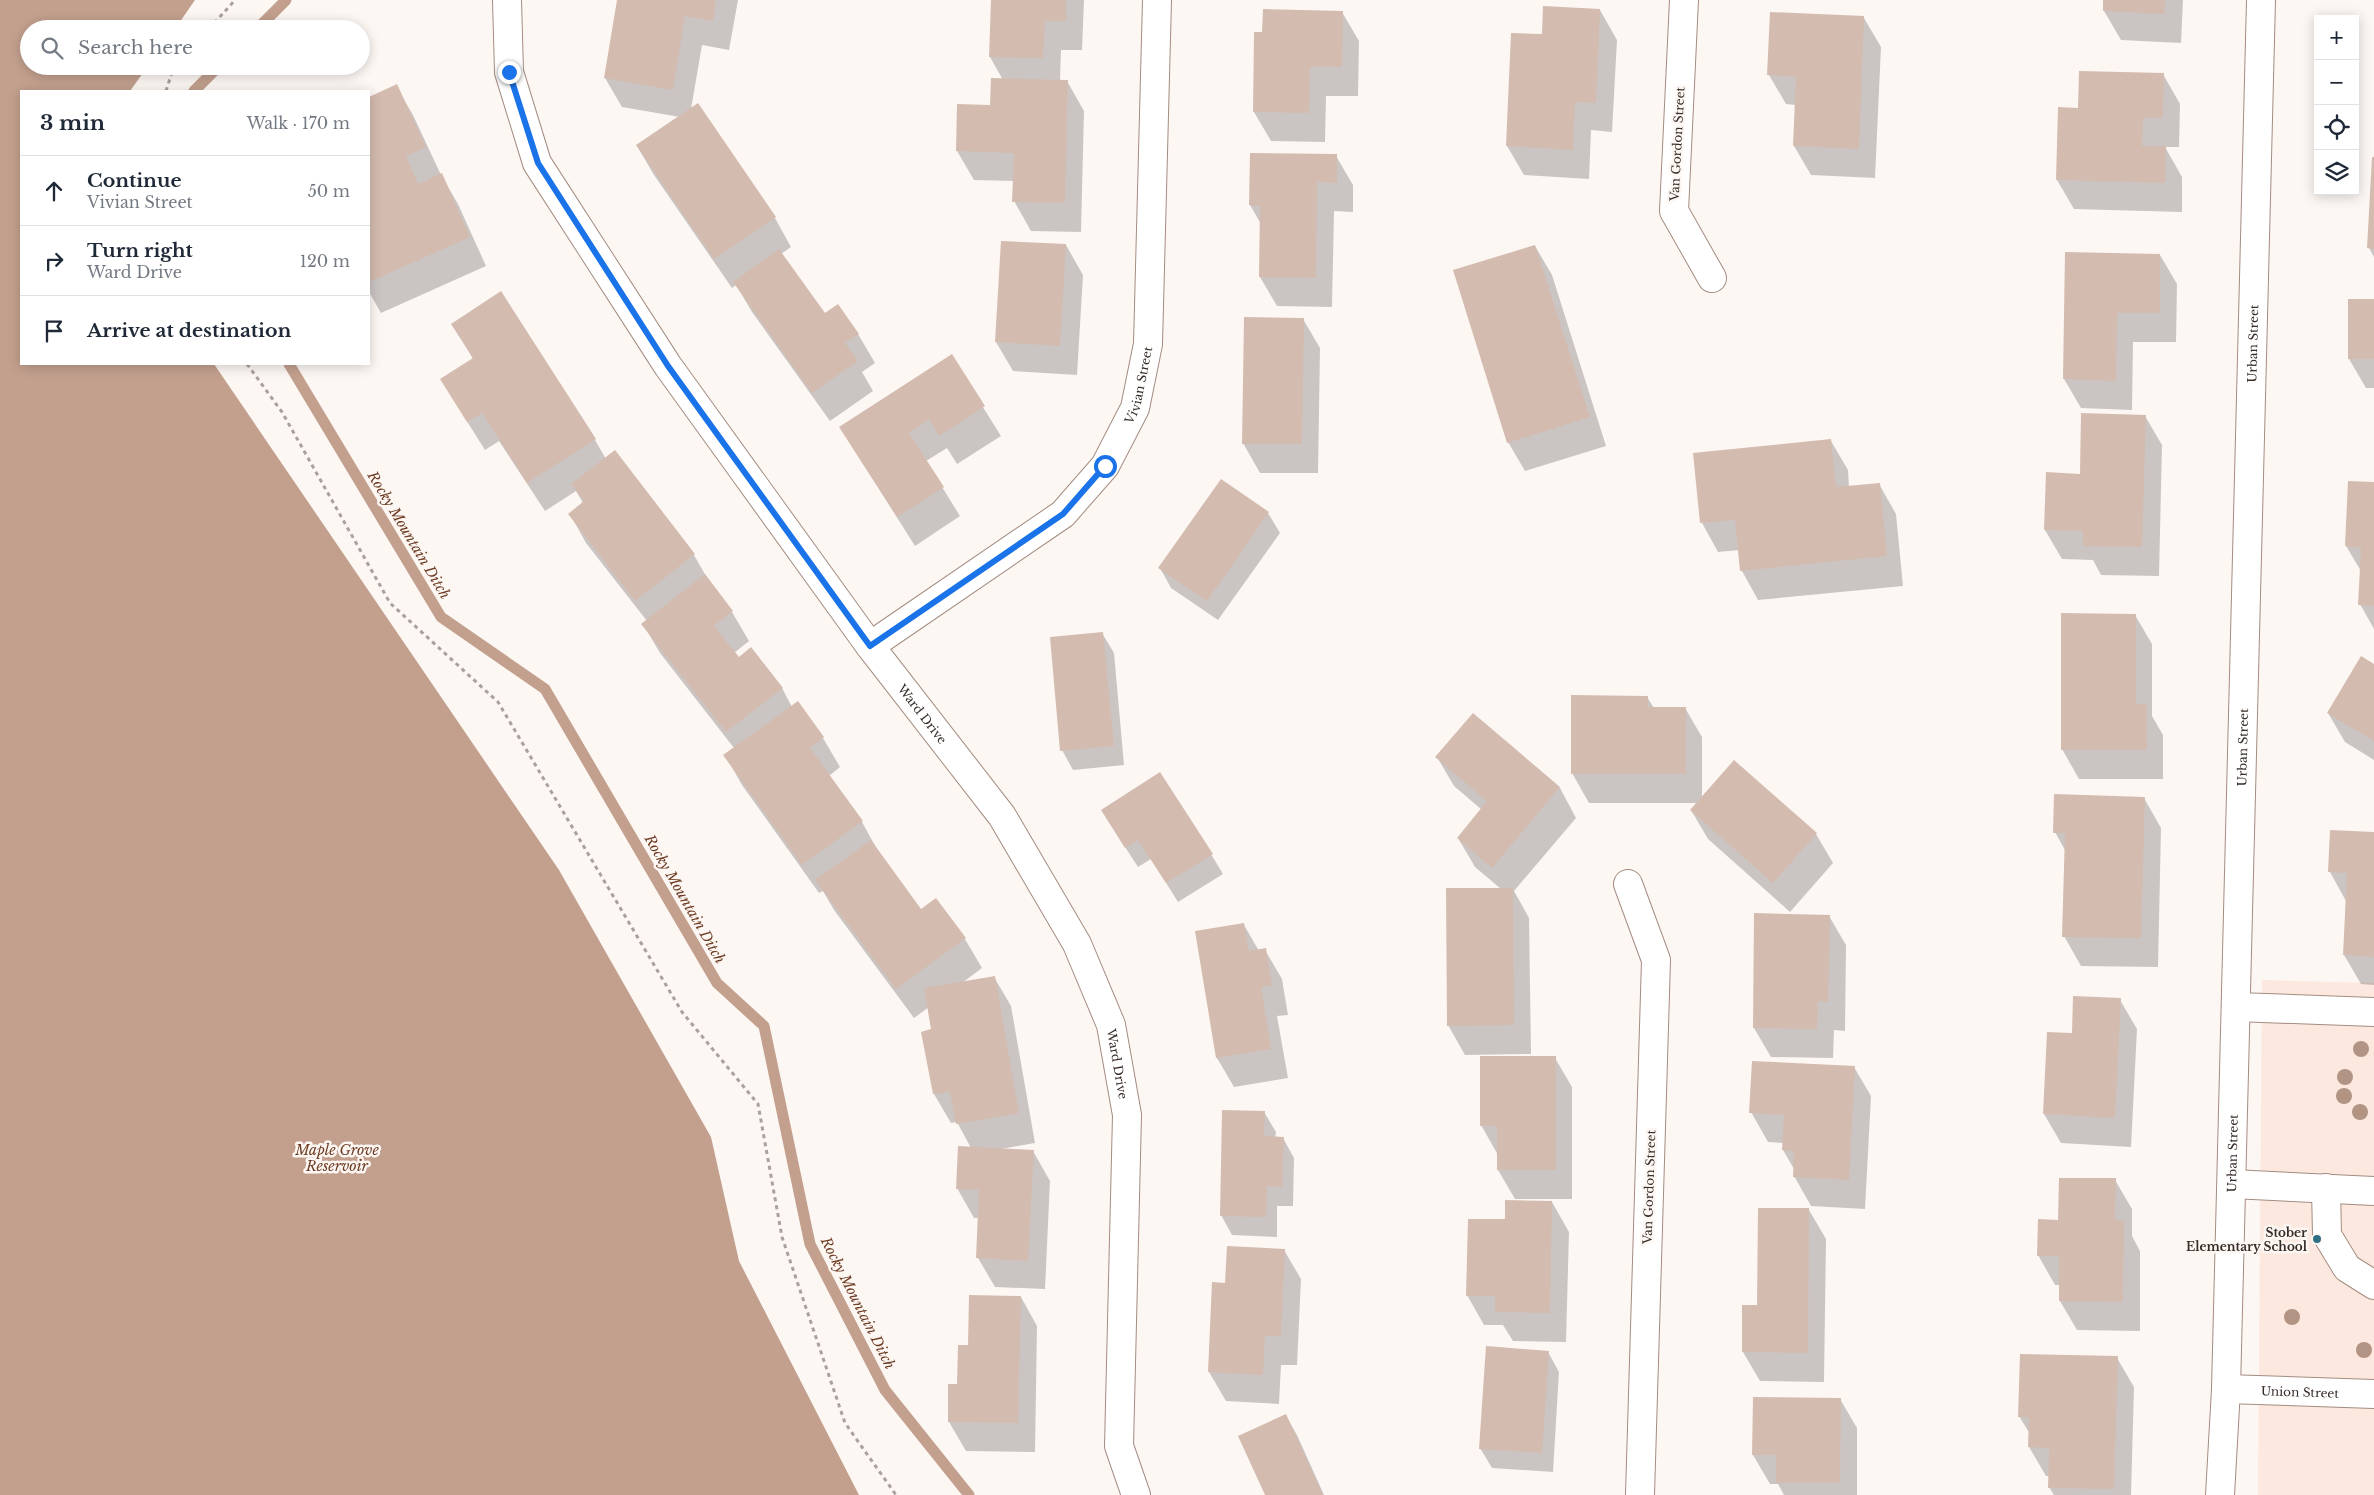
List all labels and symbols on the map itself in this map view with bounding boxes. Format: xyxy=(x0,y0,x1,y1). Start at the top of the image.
route end xyxy=(498,61,521,84)
street label: Van Gordon Street xyxy=(1666,86,1688,202)
street label: Urban Street xyxy=(2244,304,2261,383)
street label: Vivian Street xyxy=(1120,345,1155,427)
route start xyxy=(1094,455,1117,478)
water label: Rocky Mountain Ditch xyxy=(363,467,454,602)
street label: Ward Drive xyxy=(894,680,951,747)
street label: Urban Street xyxy=(2234,708,2251,787)
water label: Rocky Mountain Ditch xyxy=(640,830,729,967)
street label: Ward Drive xyxy=(1104,1026,1132,1100)
street label: Urban Street xyxy=(2223,1114,2240,1192)
street label: Van Gordon Street xyxy=(1639,1129,1659,1245)
water label: Maple Grove Reservoir xyxy=(294,1141,379,1175)
place label: Stober Elementary School xyxy=(2186,1225,2308,1254)
water label: Rocky Mountain Ditch xyxy=(816,1233,899,1372)
marker: Stober Elementary School xyxy=(2311,1233,2323,1245)
street label: Union Street xyxy=(2261,1383,2340,1400)

